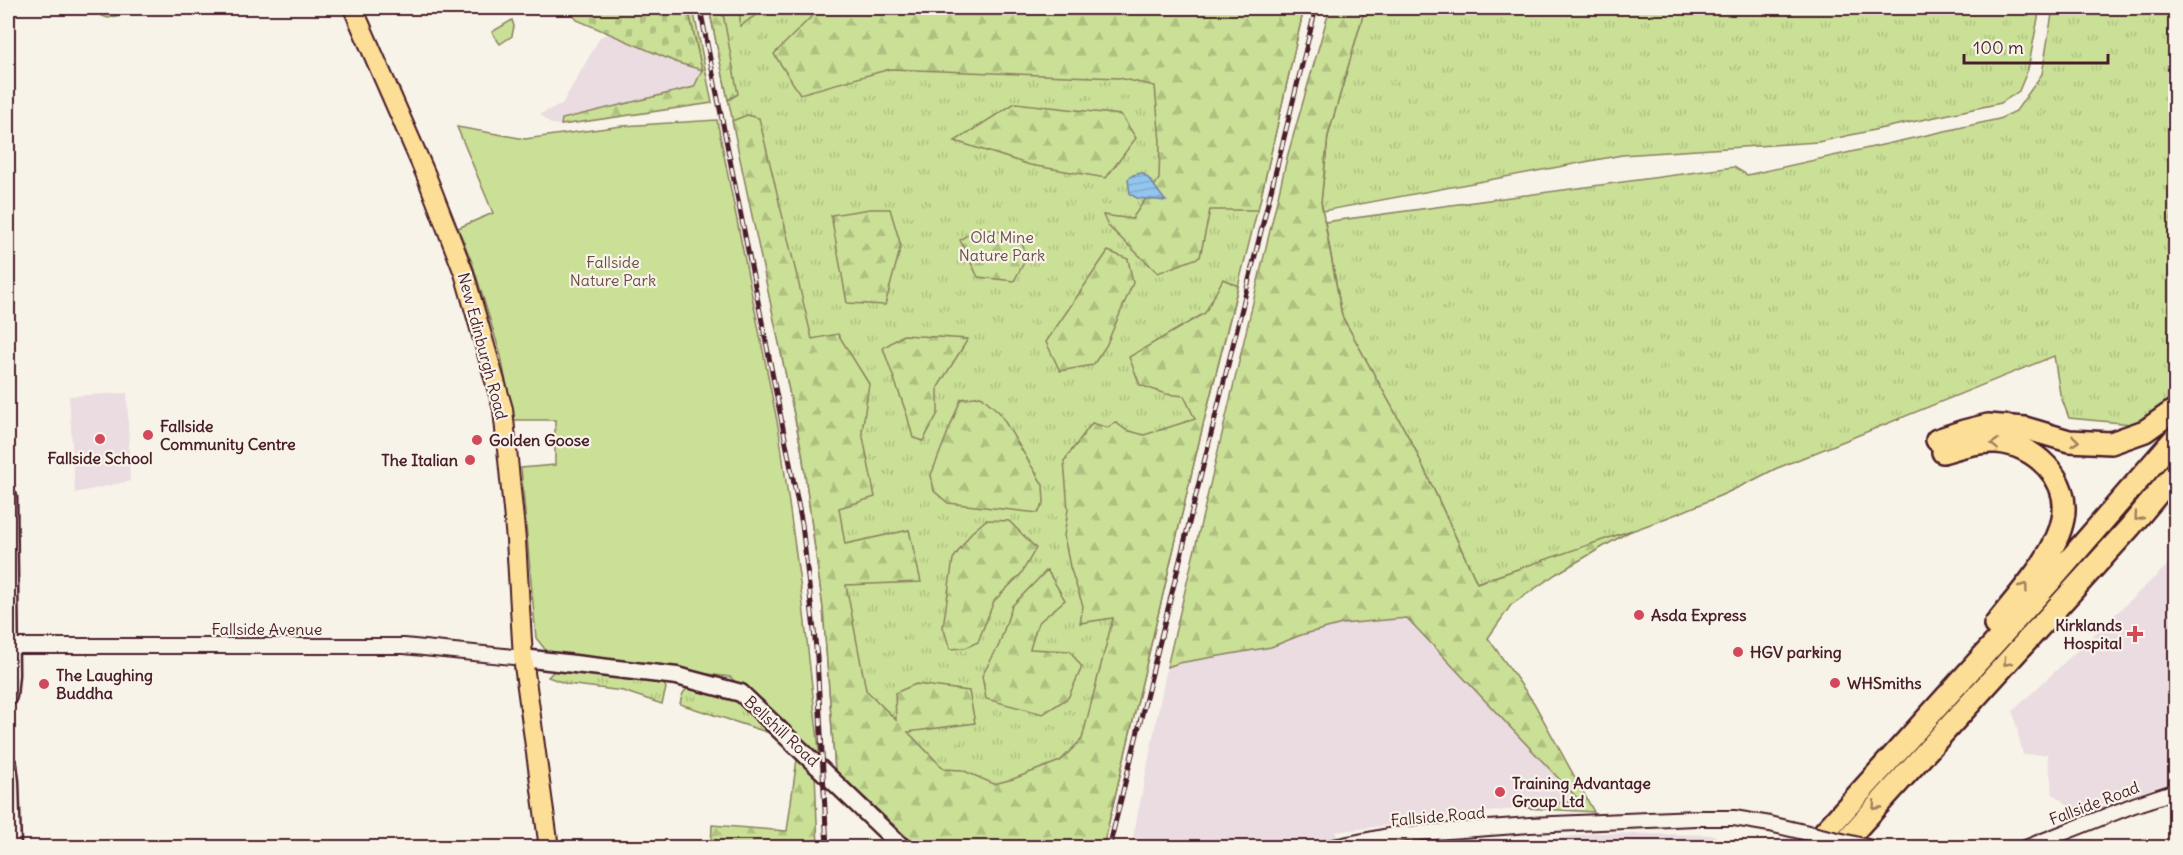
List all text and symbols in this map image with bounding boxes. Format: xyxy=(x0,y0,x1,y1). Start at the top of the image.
scale bar xyxy=(1964,27,2108,65)
text: 100 m xyxy=(1973,36,2024,59)
park label: Old Mine Nature Park xyxy=(959,227,1045,265)
park label: Fallside Nature Park xyxy=(570,252,656,290)
street label: New Edinburgh Road xyxy=(454,270,512,422)
place label: Fallside Community Centre xyxy=(160,416,296,455)
marker: Fallside Community Centre xyxy=(141,428,155,442)
place label: Golden Goose xyxy=(489,430,590,450)
marker: Fallside School xyxy=(93,432,107,446)
marker: Golden Goose xyxy=(470,433,484,447)
one-way arrow xyxy=(2070,434,2079,447)
one-way arrow xyxy=(1990,437,1999,450)
place label: Fallside School xyxy=(47,448,153,468)
place label: The Italian xyxy=(381,450,458,470)
marker: The Italian xyxy=(463,453,477,467)
one-way arrow xyxy=(2134,510,2145,521)
one-way arrow xyxy=(2017,582,2028,593)
place label: Asda Express xyxy=(1651,605,1746,626)
marker: Asda Express xyxy=(1632,608,1646,622)
place label: Kirklands Hospital xyxy=(2055,615,2122,654)
street label: Fallside Avenue xyxy=(212,619,322,639)
marker: Kirklands Hospital xyxy=(2126,625,2144,643)
place label: HGV parking xyxy=(1750,642,1842,663)
marker: HGV parking xyxy=(1731,645,1745,659)
one-way arrow xyxy=(2003,655,2014,666)
place label: The Laughing Buddha xyxy=(56,665,153,703)
place label: WHSmiths xyxy=(1847,673,1921,693)
marker: WHSmiths xyxy=(1828,676,1842,690)
marker: The Laughing Buddha xyxy=(37,677,51,691)
street label: Bellshill Road xyxy=(740,691,824,771)
place label: Training Advantage Group Ltd xyxy=(1512,773,1651,812)
street label: Fallside Road xyxy=(2046,777,2142,829)
marker: Training Advantage Group Ltd xyxy=(1493,785,1507,799)
one-way arrow xyxy=(1872,800,1883,810)
street label: Fallside Road xyxy=(1390,802,1486,830)

